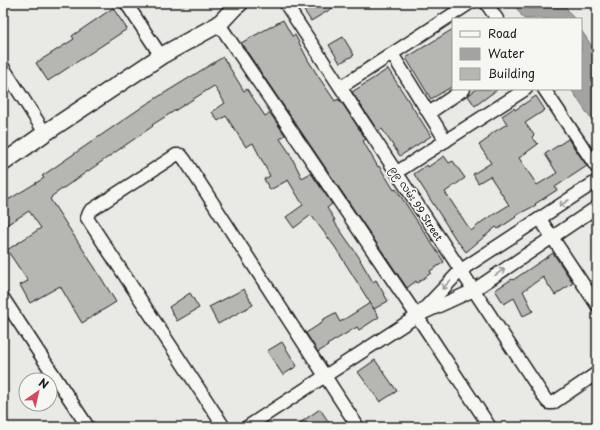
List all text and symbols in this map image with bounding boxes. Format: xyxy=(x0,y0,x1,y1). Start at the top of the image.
legend xyxy=(452,18,582,90)
text: Road xyxy=(488,24,517,42)
text: Water xyxy=(488,44,525,62)
text: Building xyxy=(488,64,535,82)
street label: ၉၉ လမ်း 99 Street xyxy=(385,162,447,245)
one-way arrow xyxy=(559,199,570,207)
one-way arrow xyxy=(495,268,506,276)
one-way arrow xyxy=(442,280,451,290)
north arrow xyxy=(18,372,58,412)
text: N xyxy=(36,374,52,393)

